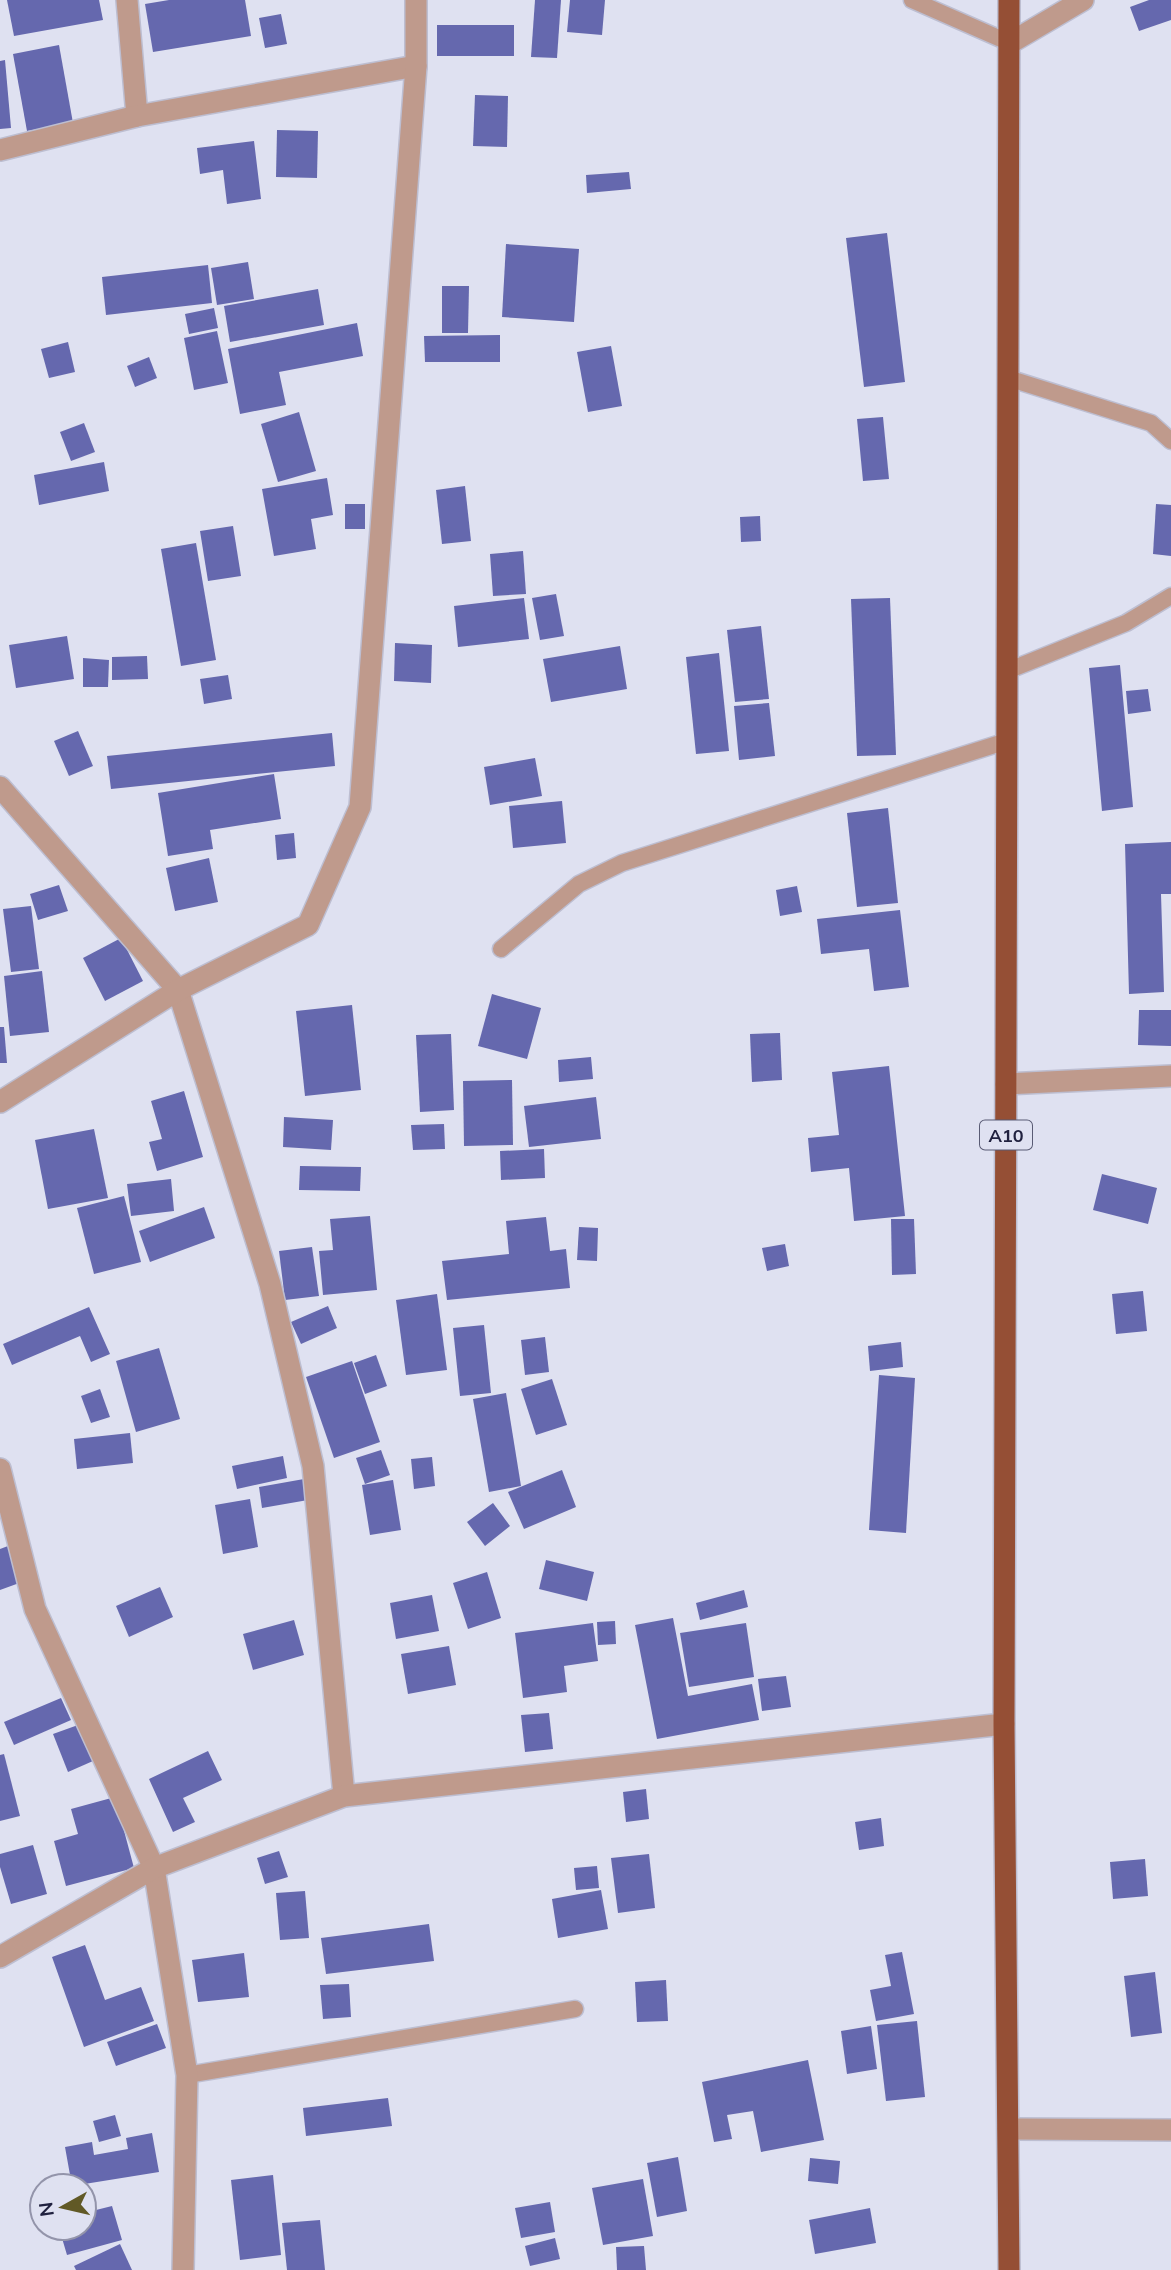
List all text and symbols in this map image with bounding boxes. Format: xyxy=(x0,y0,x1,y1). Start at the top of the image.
road number: A10 xyxy=(980,1120,1032,1150)
north arrow xyxy=(28,2172,98,2242)
text: N xyxy=(33,2201,59,2218)

